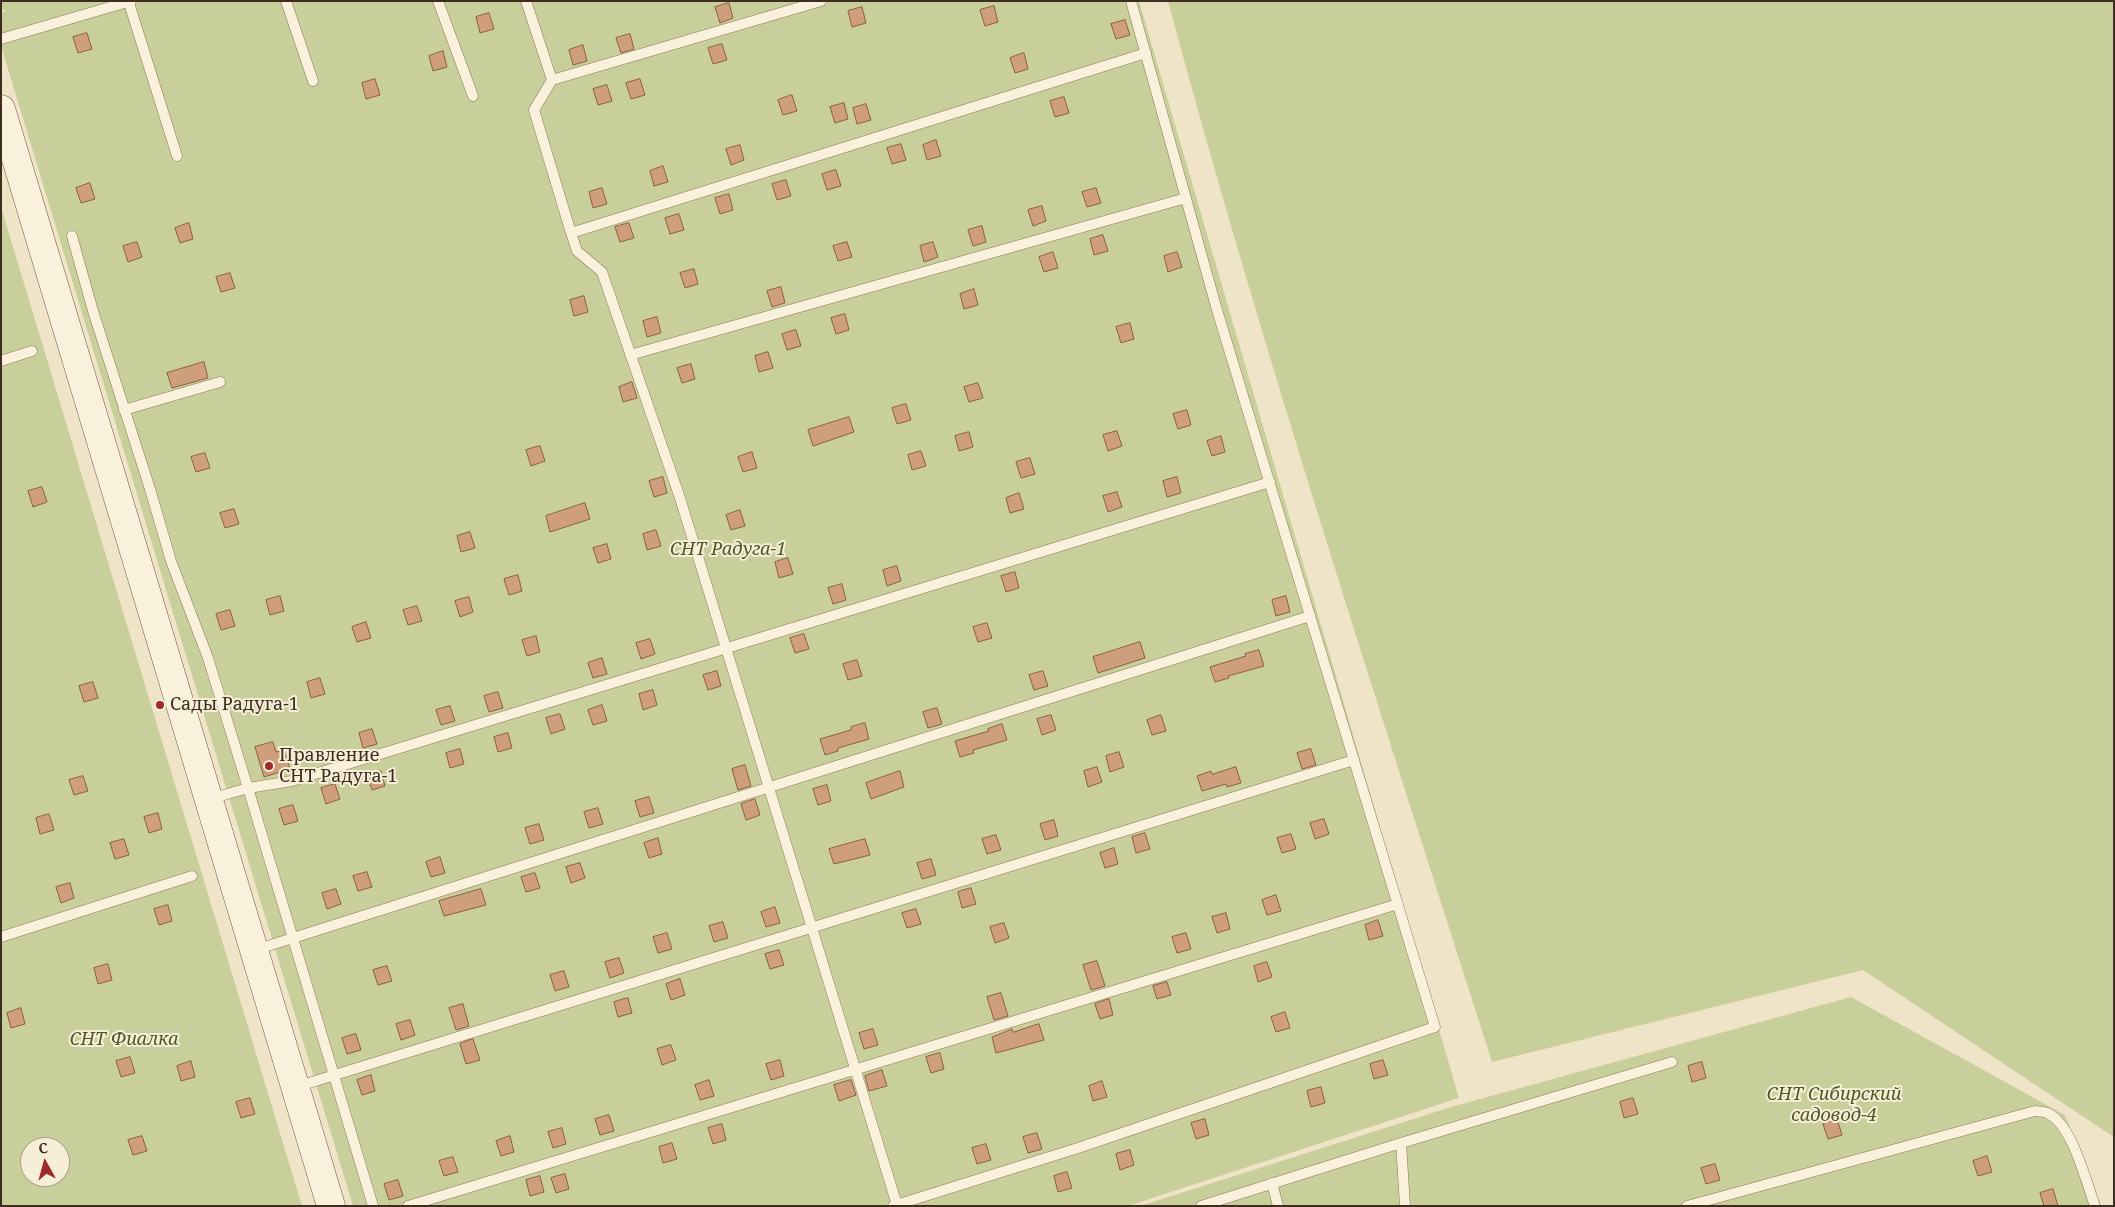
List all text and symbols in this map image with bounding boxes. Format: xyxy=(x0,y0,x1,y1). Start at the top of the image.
park label: СНТ Радуга-1 xyxy=(670,539,786,561)
place label: Сады Радуга-1 xyxy=(170,694,299,716)
marker: Сады Радуга-1 xyxy=(154,699,166,711)
place label: Правление СНТ Радуга-1 xyxy=(279,745,397,788)
marker: Правление СНТ Радуга-1 xyxy=(263,760,275,772)
park label: СНТ Фиалка xyxy=(69,1029,179,1051)
park label: СНТ Сибирский садовод-4 xyxy=(1767,1084,1901,1126)
north arrow xyxy=(20,1137,70,1187)
text: С xyxy=(38,1138,49,1158)

